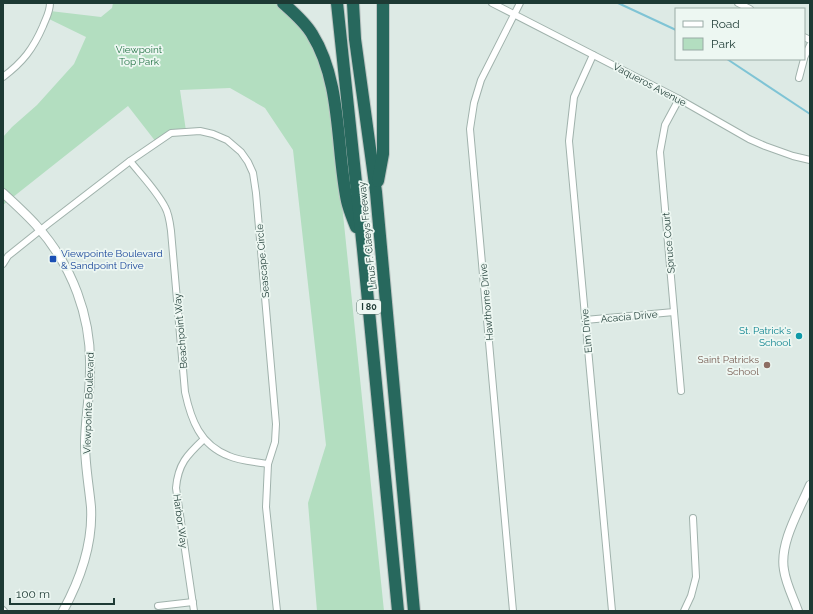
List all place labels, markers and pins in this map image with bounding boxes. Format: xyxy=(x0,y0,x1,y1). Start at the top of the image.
place label: Viewpointe Boulevard & Sandpoint Drive xyxy=(61,248,163,271)
marker: Viewpointe Boulevard & Sandpoint Drive xyxy=(48,254,58,264)
place label: St. Patrick's School xyxy=(739,325,791,348)
marker: St. Patrick's School xyxy=(794,331,804,341)
place label: Saint Patricks School xyxy=(697,354,759,377)
marker: Saint Patricks School xyxy=(762,360,772,370)

